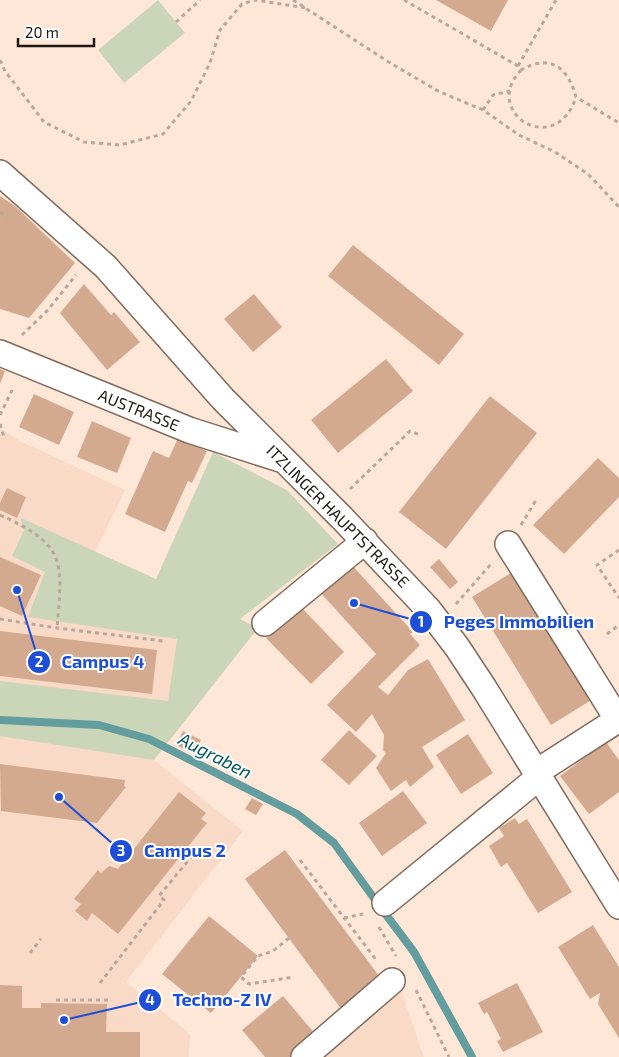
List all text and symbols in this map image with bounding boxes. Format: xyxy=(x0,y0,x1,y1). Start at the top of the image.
scale bar xyxy=(18,15,94,47)
text: 20 m xyxy=(25,23,59,41)
street label: AUSTRASSE xyxy=(96,385,182,434)
street label: ITZLINGER HAUPTSTRASSE xyxy=(263,440,414,591)
callout: Peges Immobilien xyxy=(409,605,604,638)
text: Peges Immobilien xyxy=(444,610,594,632)
text: 1 xyxy=(418,612,424,630)
callout: Campus 4 xyxy=(27,645,155,678)
text: Campus 4 xyxy=(61,650,145,672)
text: 2 xyxy=(35,652,44,670)
water label: Augraben xyxy=(174,727,256,783)
callout: Campus 2 xyxy=(109,834,236,867)
text: Campus 2 xyxy=(144,839,226,861)
text: 3 xyxy=(117,841,125,859)
callout: Techno-Z IV xyxy=(138,983,282,1016)
text: Techno-Z IV xyxy=(172,988,272,1010)
text: 4 xyxy=(145,990,155,1008)

